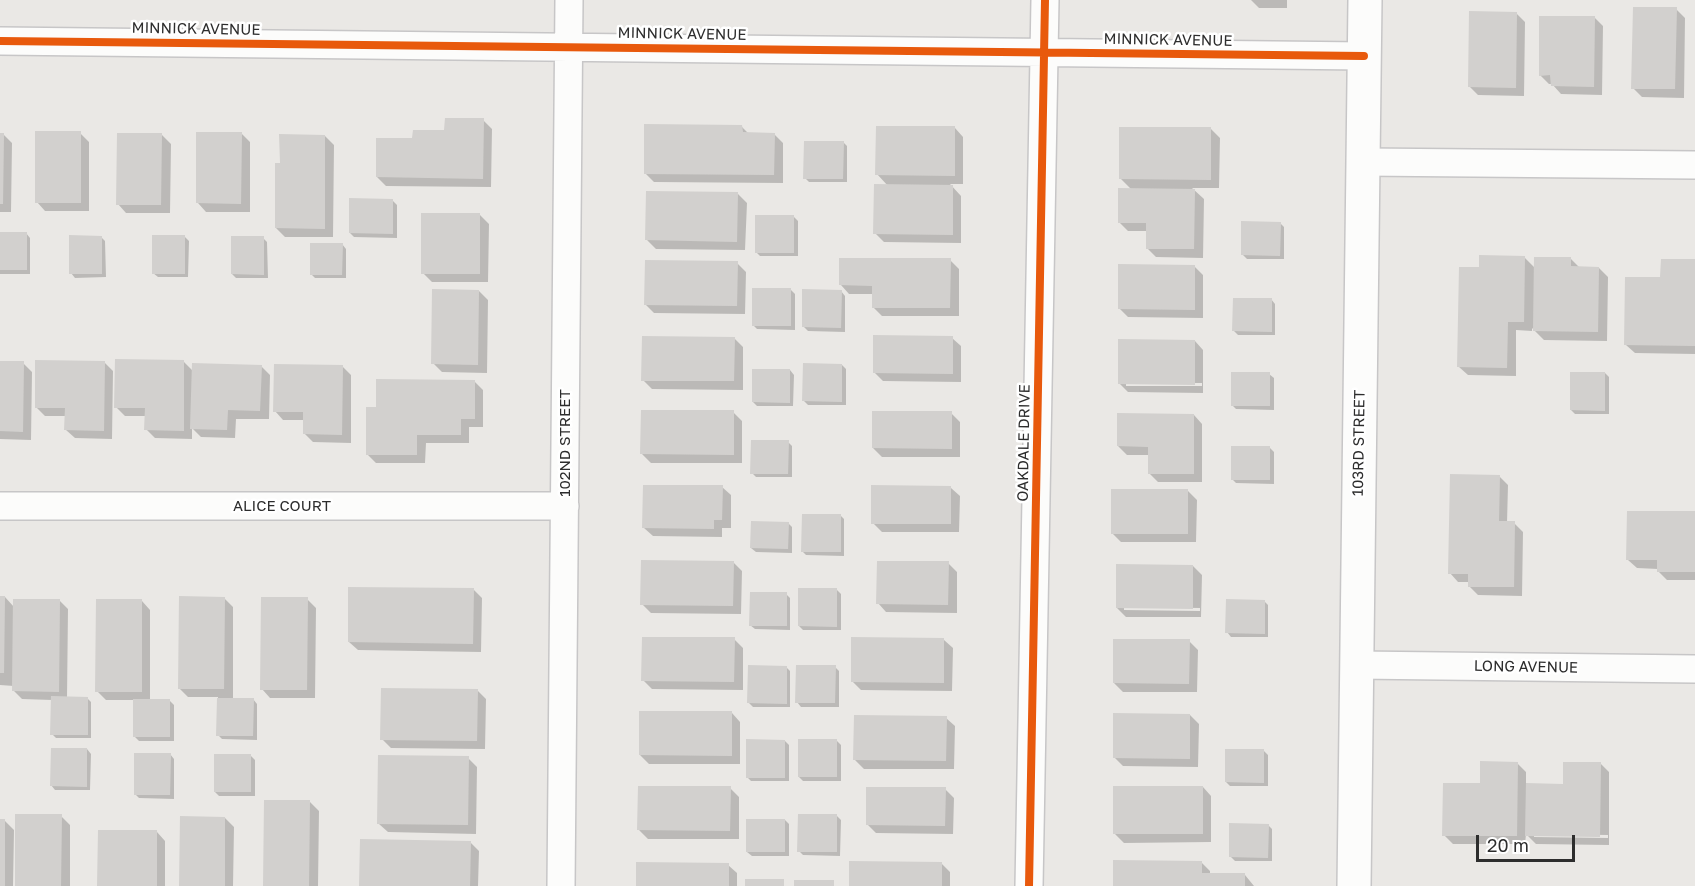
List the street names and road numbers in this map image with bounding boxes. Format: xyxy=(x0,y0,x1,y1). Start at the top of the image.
street label: MINNICK AVENUE xyxy=(131,19,261,39)
street label: MINNICK AVENUE xyxy=(617,24,747,44)
street label: MINNICK AVENUE xyxy=(1103,30,1233,50)
street label: OAKDALE DRIVE xyxy=(1014,384,1034,502)
street label: 102ND STREET xyxy=(556,389,574,497)
street label: 103RD STREET xyxy=(1349,390,1369,496)
street label: ALICE COURT xyxy=(233,497,331,515)
street label: LONG AVENUE xyxy=(1474,657,1578,677)

